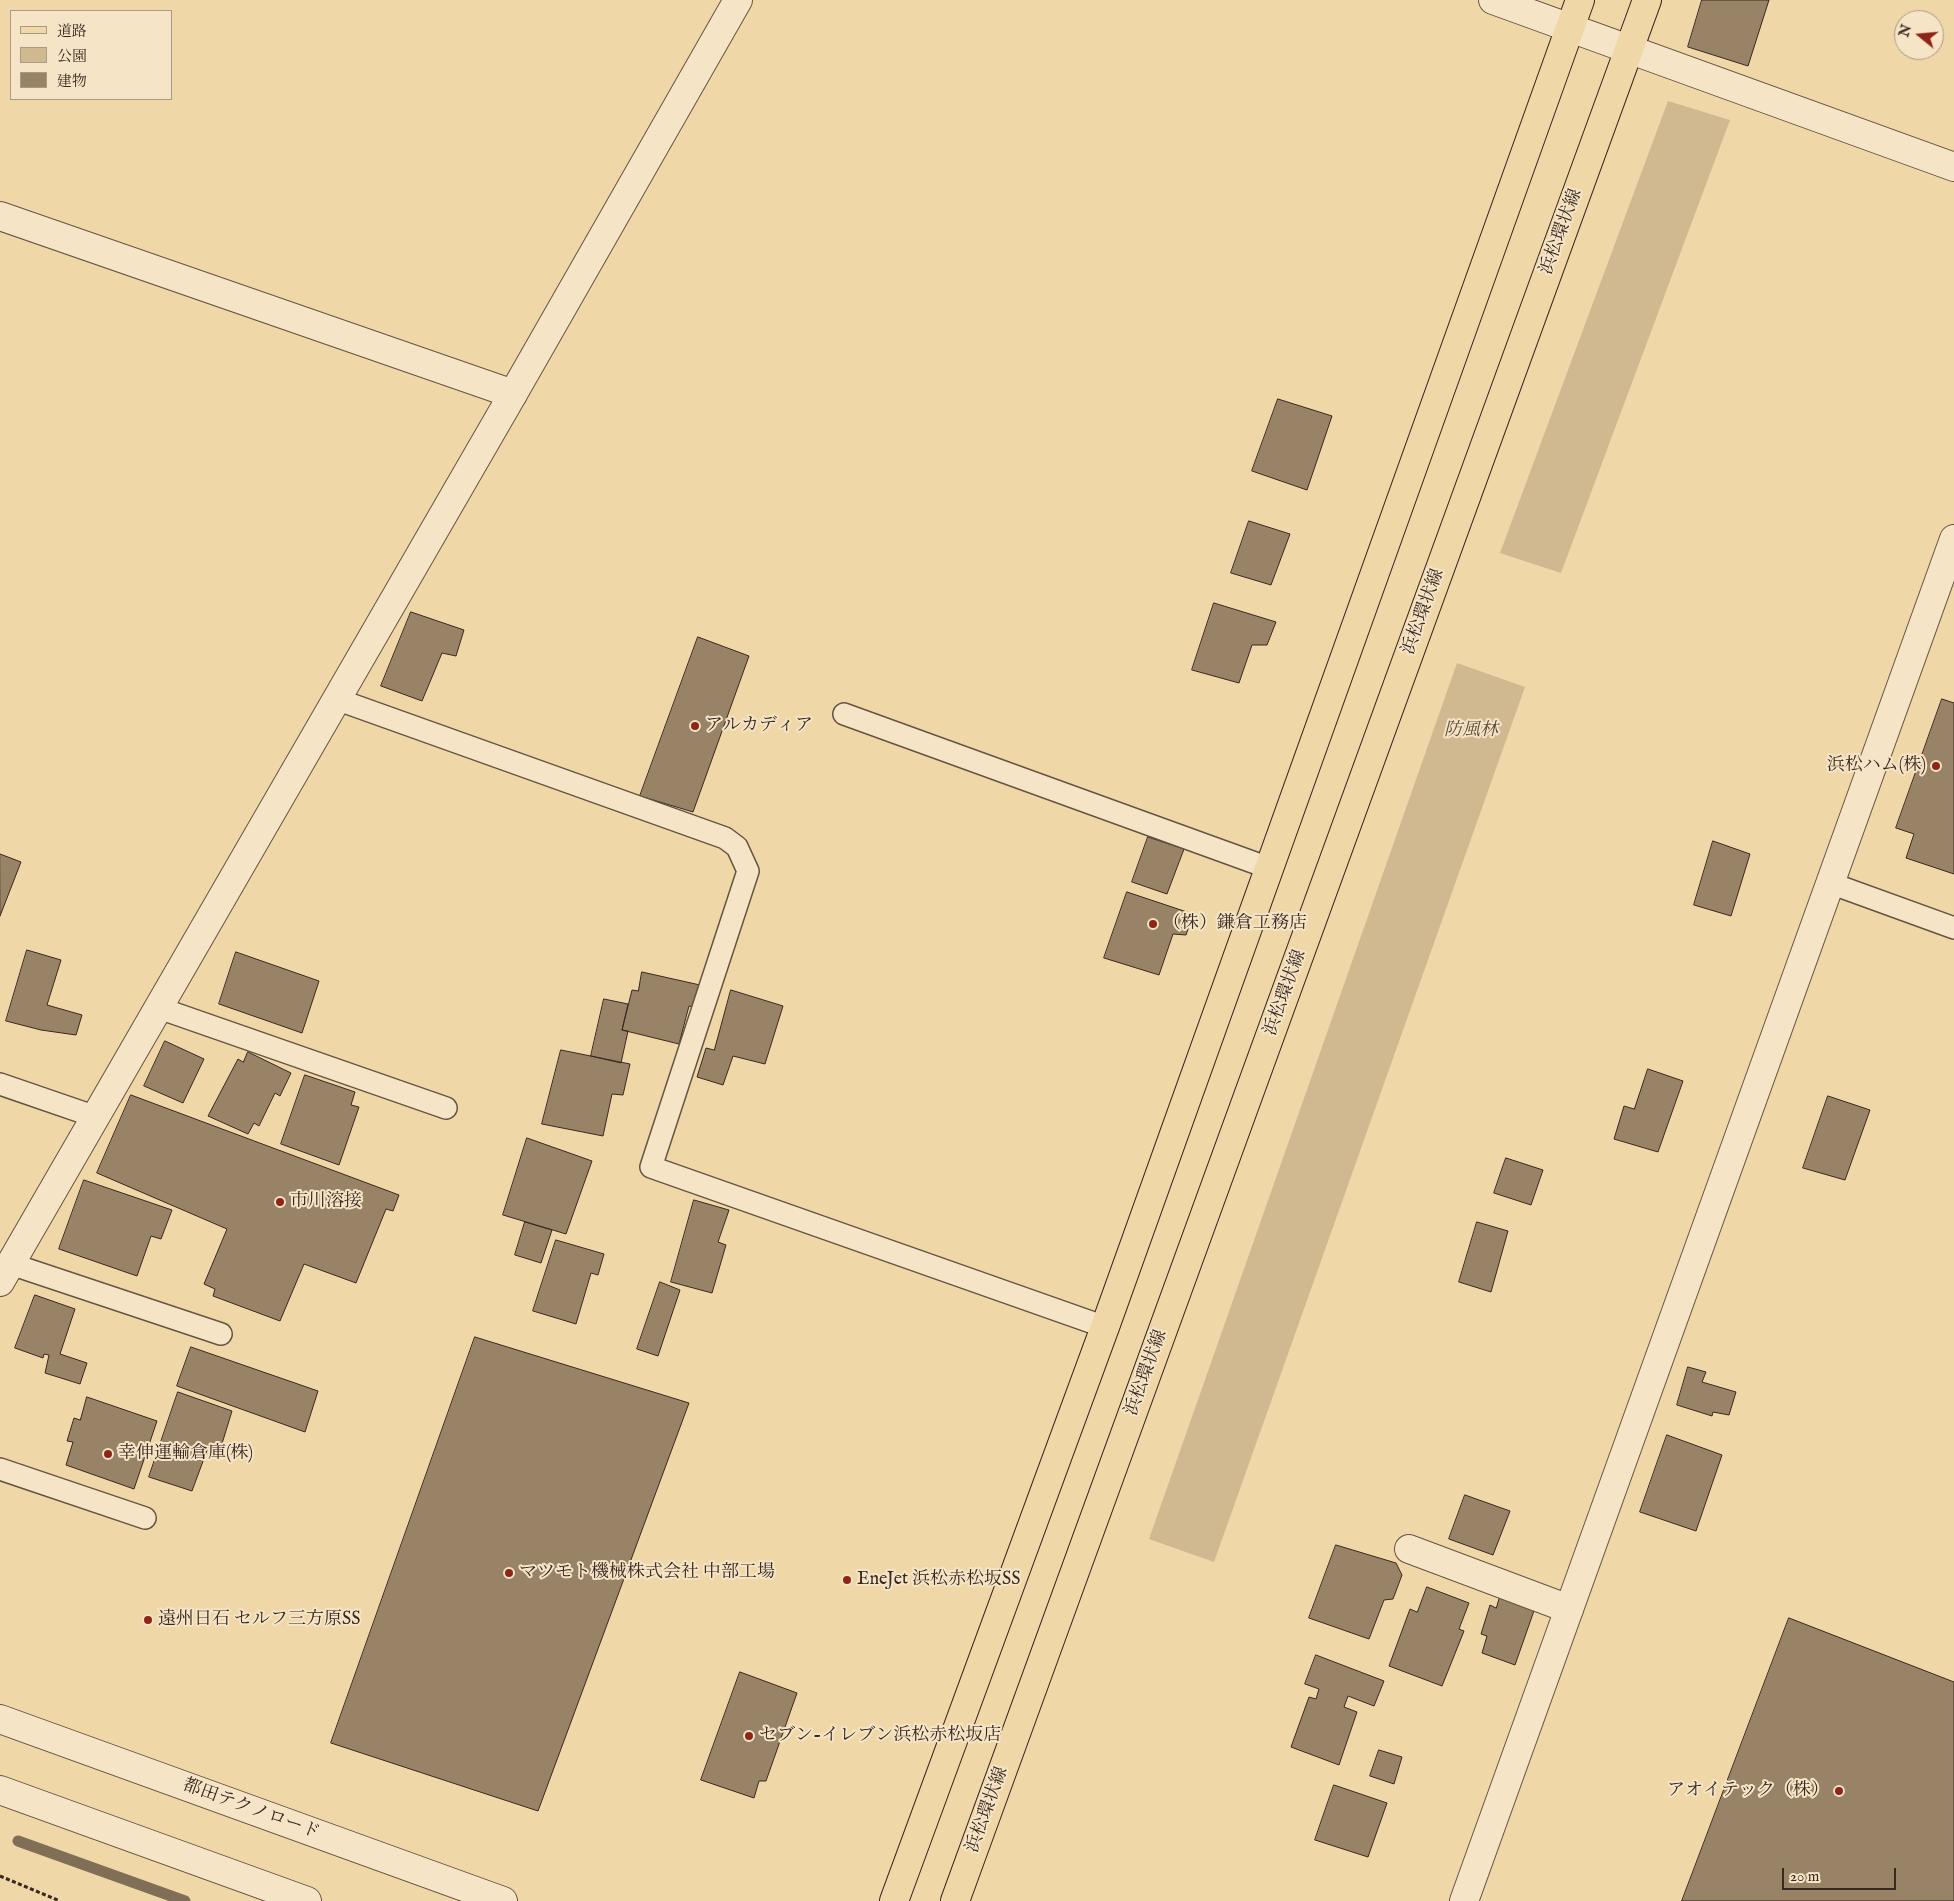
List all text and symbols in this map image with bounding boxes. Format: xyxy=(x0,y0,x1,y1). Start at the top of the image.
legend xyxy=(10,10,172,100)
north arrow xyxy=(1894,10,1944,60)
text: 道路 xyxy=(57,22,87,41)
text: N xyxy=(1895,22,1916,39)
text: 公園 xyxy=(57,47,87,66)
text: 建物 xyxy=(57,72,87,91)
street label: 浜松環状線 xyxy=(1536,186,1588,278)
street label: 浜松環状線 xyxy=(1398,566,1450,658)
place label: アルカディア xyxy=(705,715,813,737)
marker: アルカディア xyxy=(689,720,701,732)
park label: 防風林 xyxy=(1444,720,1498,742)
place label: 浜松ハム(株) xyxy=(1827,755,1926,777)
marker: 浜松ハム(株) xyxy=(1930,760,1942,772)
place label: （株）鎌倉工務店 xyxy=(1163,913,1307,935)
marker: （株）鎌倉工務店 xyxy=(1147,918,1159,930)
street label: 浜松環状線 xyxy=(1260,947,1312,1039)
place label: 市川溶接 xyxy=(290,1191,362,1213)
marker: 市川溶接 xyxy=(274,1196,286,1208)
street label: 浜松環状線 xyxy=(1121,1327,1173,1419)
place label: 幸伸運輸倉庫(株) xyxy=(118,1443,253,1465)
marker: 幸伸運輸倉庫(株) xyxy=(102,1448,114,1460)
place label: マツモト機械株式会社 中部工場 xyxy=(519,1562,775,1584)
marker: マツモト機械株式会社 中部工場 xyxy=(503,1567,515,1579)
place label: EneJet 浜松赤松坂SS xyxy=(857,1569,1021,1591)
marker: EneJet 浜松赤松坂SS xyxy=(841,1574,853,1586)
place label: 遠州日石 セルフ三方原SS xyxy=(158,1609,360,1631)
marker: 遠州日石 セルフ三方原SS xyxy=(142,1614,154,1626)
place label: セブン-イレブン浜松赤松坂店 xyxy=(759,1725,1001,1747)
marker: セブン-イレブン浜松赤松坂店 xyxy=(743,1730,755,1742)
street label: 浜松環状線 xyxy=(962,1764,1014,1856)
street label: 都田テクノロード xyxy=(180,1775,322,1845)
place label: アオイテック（株） xyxy=(1667,1780,1829,1802)
marker: アオイテック（株） xyxy=(1833,1785,1845,1797)
scale bar xyxy=(1784,1858,1898,1890)
text: 20 m xyxy=(1790,1867,1819,1886)

